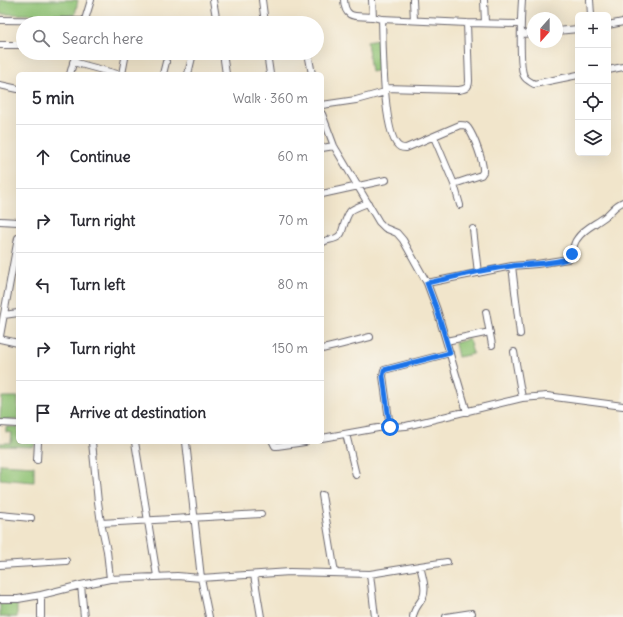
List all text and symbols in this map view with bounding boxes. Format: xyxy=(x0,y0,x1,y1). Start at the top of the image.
north arrow xyxy=(527,12,563,48)
map controls xyxy=(575,12,611,156)
button: + xyxy=(575,12,611,48)
search box xyxy=(16,16,324,60)
icon: search xyxy=(30,27,52,49)
text: Search here xyxy=(62,29,143,48)
button: − xyxy=(575,48,611,84)
button: locate xyxy=(575,84,611,120)
text: 5 min xyxy=(32,87,74,109)
text: Walk · 360 m xyxy=(233,90,308,107)
button: layers xyxy=(575,120,611,156)
icon: ahead xyxy=(32,146,54,168)
text: Continue xyxy=(70,147,131,166)
text: 60 m xyxy=(277,148,308,165)
icon: right xyxy=(32,210,54,232)
text: Turn right xyxy=(70,211,135,230)
text: 70 m xyxy=(279,212,308,229)
route end xyxy=(563,245,581,263)
icon: left xyxy=(32,274,54,296)
text: Turn left xyxy=(70,275,125,294)
text: 80 m xyxy=(277,276,308,293)
icon: right xyxy=(32,338,54,360)
text: Turn right xyxy=(70,339,135,358)
text: 150 m xyxy=(272,340,308,357)
icon: arrive xyxy=(32,402,54,424)
text: Arrive at destination xyxy=(70,403,206,422)
route start xyxy=(381,418,399,436)

